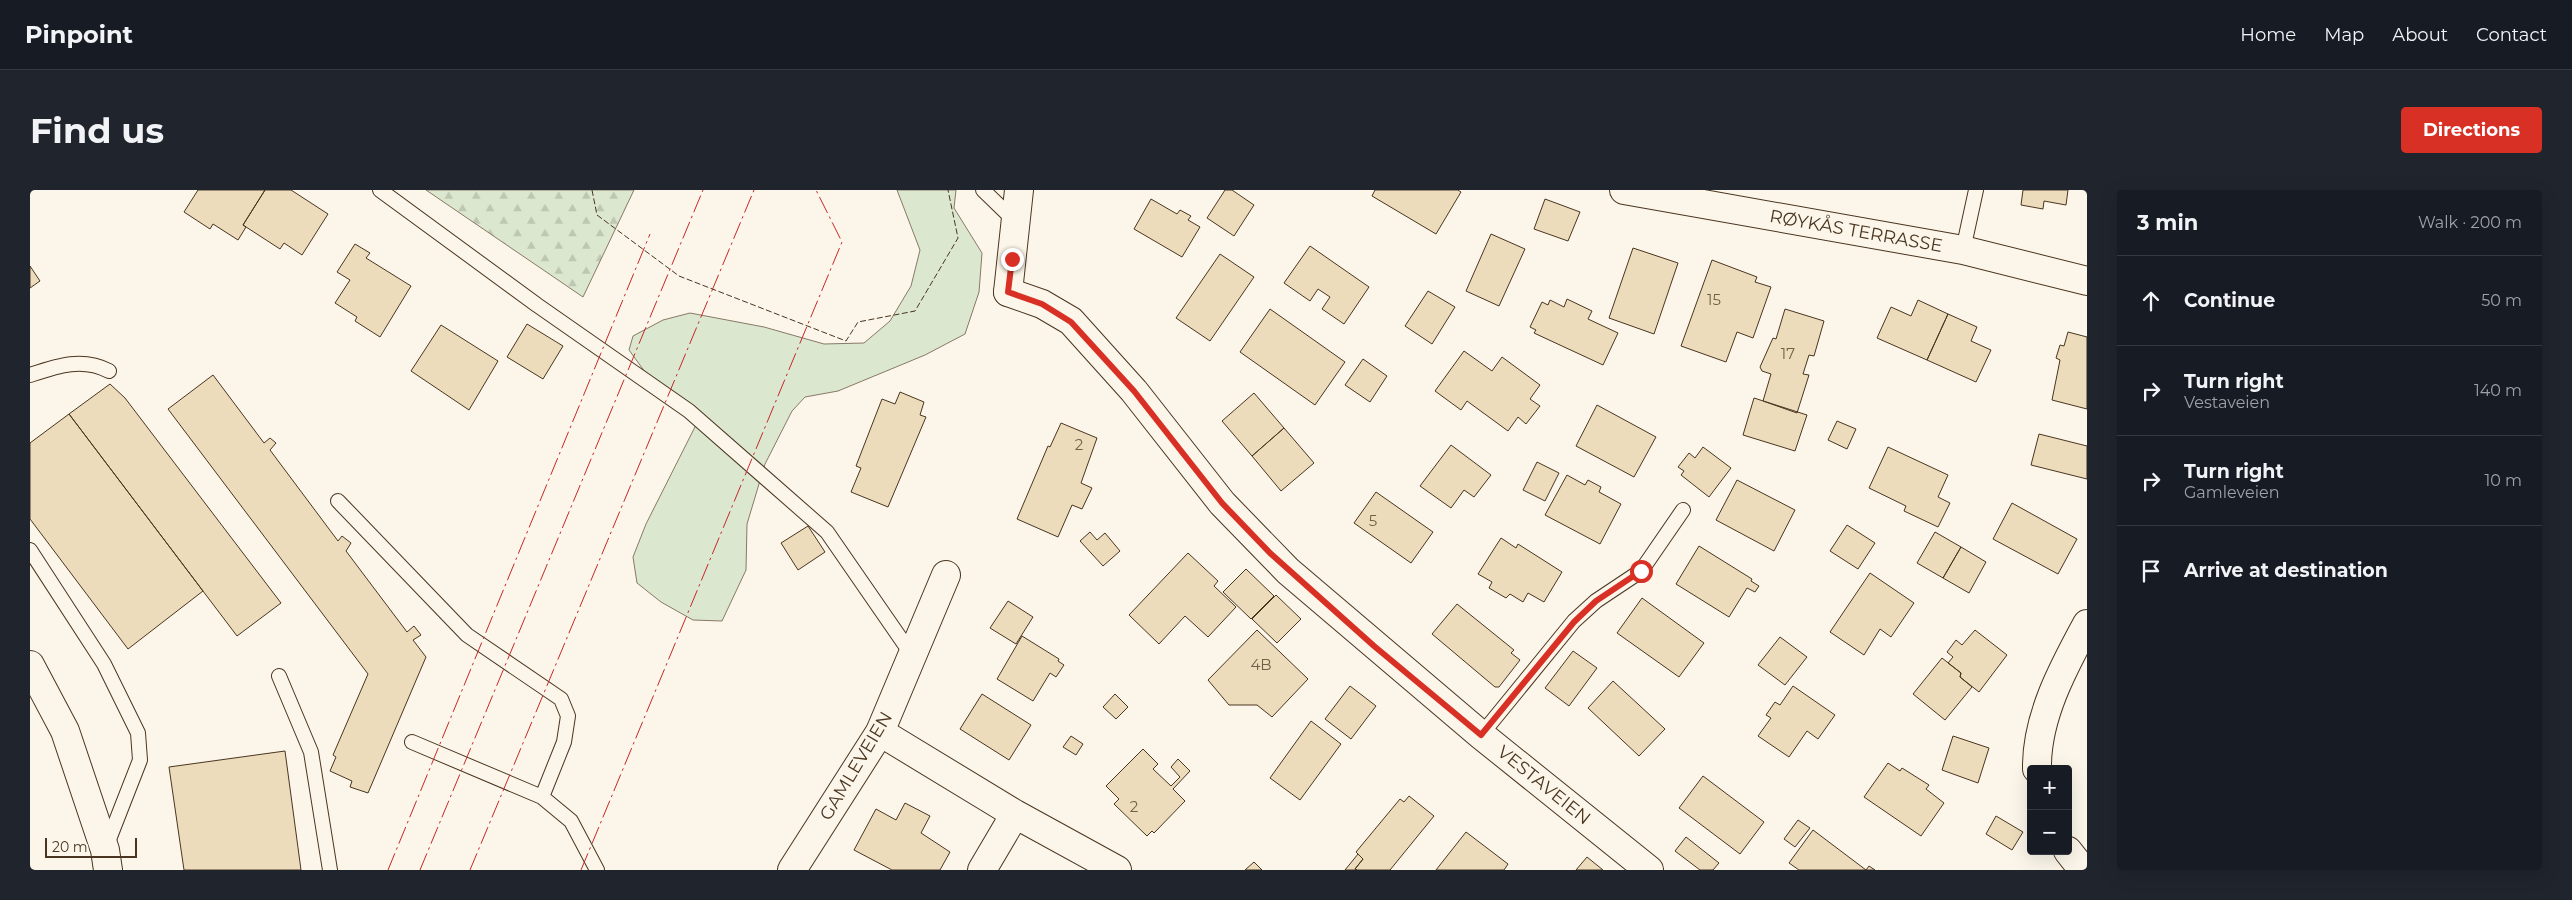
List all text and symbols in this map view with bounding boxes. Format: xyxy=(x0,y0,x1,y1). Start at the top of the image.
text: Pinpoint xyxy=(25,20,133,49)
text: Home xyxy=(2240,24,2296,46)
text: Map xyxy=(2324,24,2364,46)
text: About xyxy=(2392,24,2448,46)
text: Contact xyxy=(2476,24,2547,46)
button: Directions xyxy=(2401,107,2542,153)
text: Find us xyxy=(30,109,164,152)
street label: RØYKÅS TERRASSE xyxy=(1768,204,1944,257)
text: 3 min xyxy=(2137,210,2198,235)
text: Walk · 200 m xyxy=(2418,213,2522,232)
route end xyxy=(1001,248,1024,271)
icon: ahead xyxy=(2137,287,2165,315)
text: Continue xyxy=(2184,289,2275,312)
house number: 15 xyxy=(1707,290,1721,309)
text: 50 m xyxy=(2481,291,2522,310)
house number: 17 xyxy=(1781,344,1795,363)
text: Turn right xyxy=(2184,370,2284,393)
icon: right xyxy=(2137,377,2165,405)
text: 140 m xyxy=(2474,381,2522,400)
text: Vestaveien xyxy=(2184,393,2270,412)
house number: 2 xyxy=(1075,435,1083,454)
text: Turn right xyxy=(2184,460,2284,483)
icon: right xyxy=(2137,467,2165,495)
text: 10 m xyxy=(2484,471,2522,490)
text: Gamleveien xyxy=(2184,483,2279,502)
house number: 5 xyxy=(1369,511,1377,530)
icon: arrive xyxy=(2137,557,2165,585)
text: Arrive at destination xyxy=(2184,559,2388,582)
route start xyxy=(1630,560,1653,583)
house number: 4B xyxy=(1250,655,1272,674)
street label: GAMLEVEIEN xyxy=(815,708,897,824)
street label: VESTAVEIEN xyxy=(1493,741,1595,829)
map controls xyxy=(2027,765,2072,855)
button: + xyxy=(2027,765,2072,810)
house number: 2 xyxy=(1130,797,1138,816)
button: − xyxy=(2027,810,2072,855)
scale bar xyxy=(45,835,138,858)
text: 20 m xyxy=(52,838,88,856)

